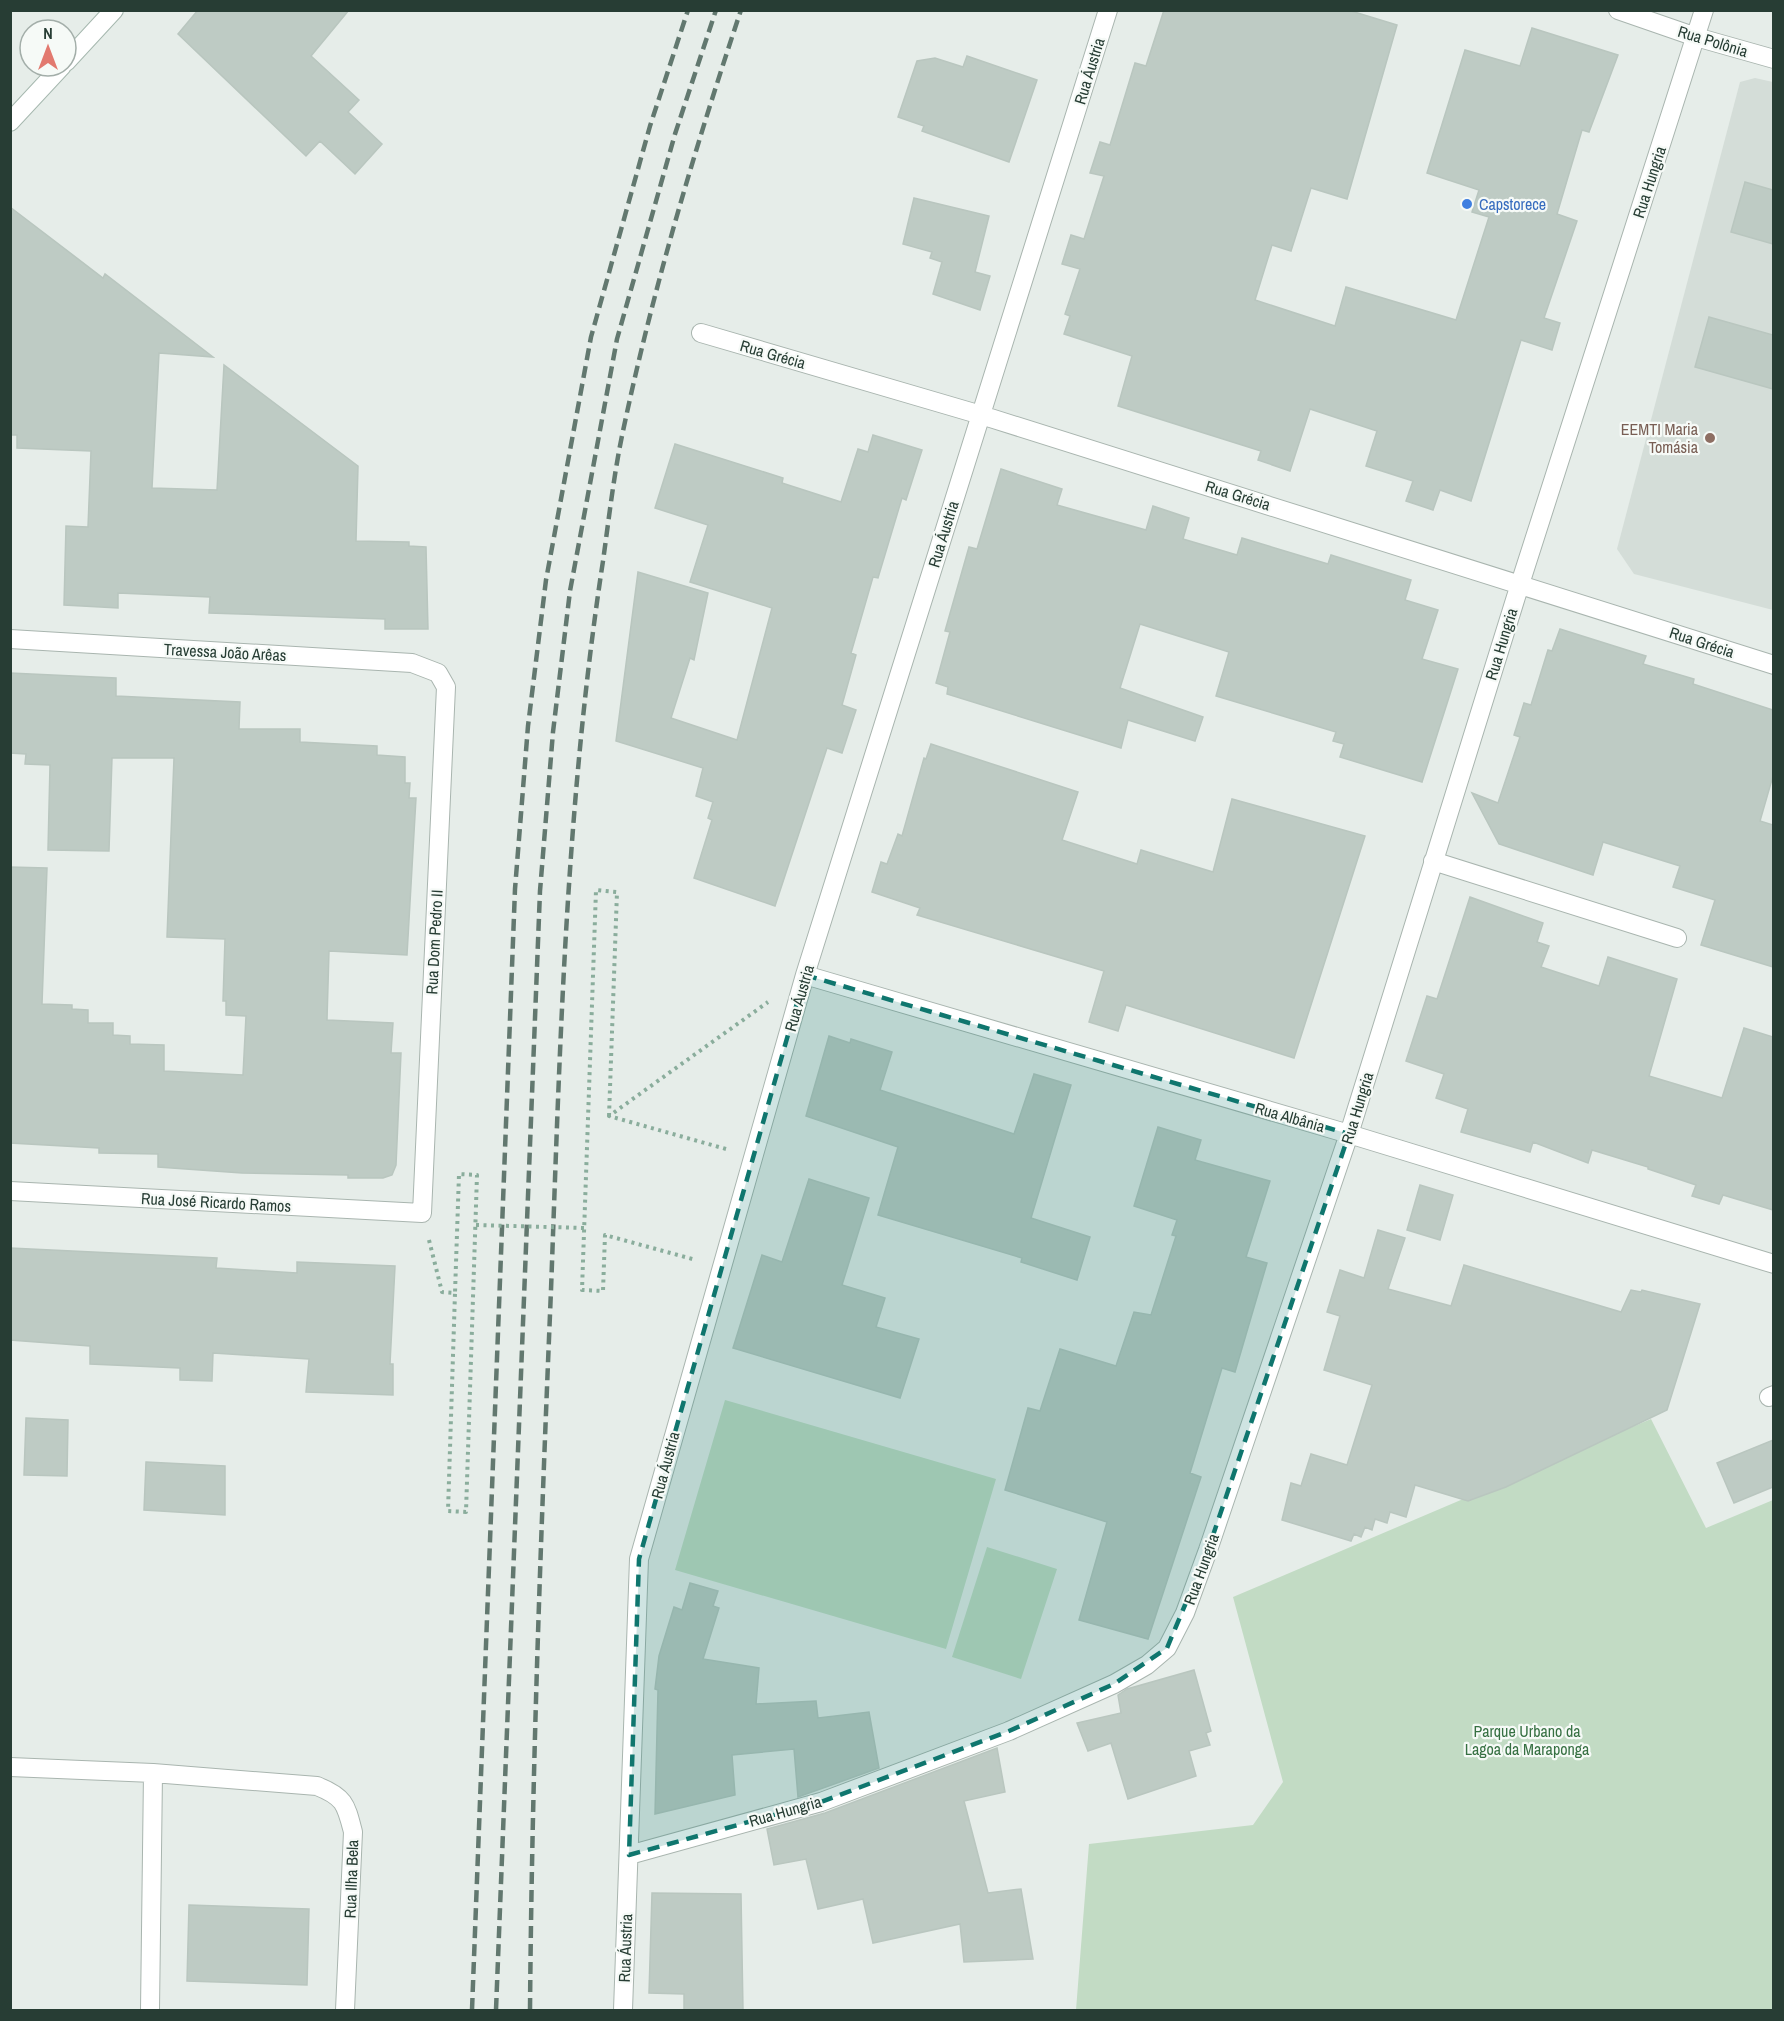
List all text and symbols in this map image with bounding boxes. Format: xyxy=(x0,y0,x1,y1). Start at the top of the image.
north arrow xyxy=(18,18,78,78)
street label: Rua Polônia xyxy=(1675,20,1751,62)
text: N xyxy=(43,22,53,44)
street label: Rua Áustria xyxy=(1068,34,1110,107)
street label: Rua Hungria xyxy=(1627,143,1671,221)
place label: Capstorece xyxy=(1479,193,1546,215)
marker: Capstorece xyxy=(1460,197,1474,211)
street label: Rua Grécia xyxy=(738,334,809,374)
place label: EEMTI Maria Tomásia xyxy=(1621,418,1699,458)
marker: EEMTI Maria Tomásia xyxy=(1703,431,1717,445)
street label: Rua Grécia xyxy=(1203,475,1274,516)
street label: Rua Áustria xyxy=(922,497,964,570)
street label: Rua Hungria xyxy=(1480,605,1523,683)
street label: Rua Grécia xyxy=(1667,621,1738,663)
street label: Travessa João Arêas xyxy=(163,638,287,666)
street label: Rua Dom Pedro II xyxy=(420,889,448,995)
street label: Rua Áustria xyxy=(779,961,819,1034)
street label: Rua Hungria xyxy=(1336,1069,1379,1147)
street label: Rua Albânia xyxy=(1253,1097,1328,1138)
street label: Rua José Ricardo Ramos xyxy=(140,1187,292,1217)
street label: Rua Áustria xyxy=(646,1428,685,1501)
street label: Rua Hungria xyxy=(1178,1530,1224,1608)
park label: Parque Urbano da Lagoa da Maraponga xyxy=(1465,1720,1590,1760)
street label: Rua Hungria xyxy=(746,1790,824,1832)
street label: Rua Ilha Bela xyxy=(339,1839,363,1919)
street label: Rua Áustria xyxy=(613,1913,637,1983)

